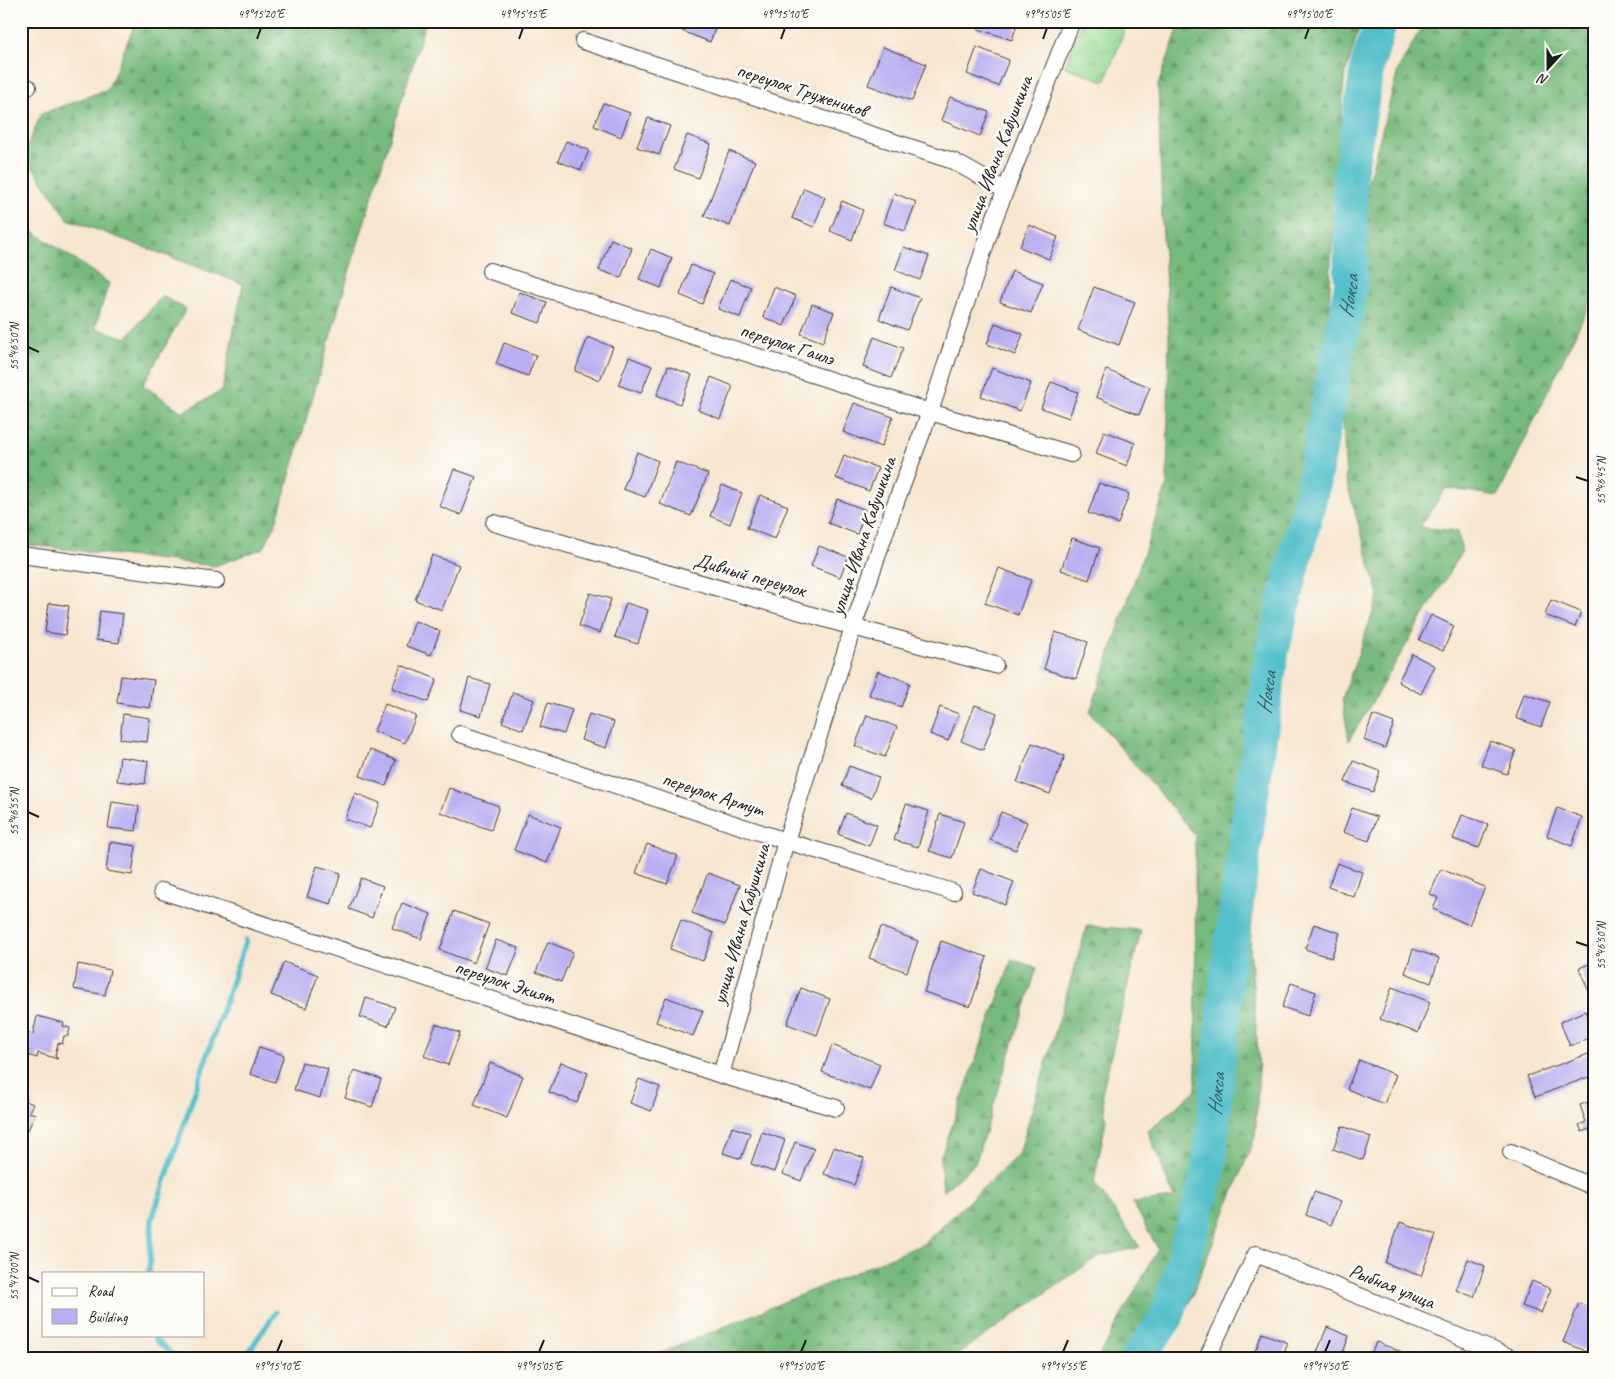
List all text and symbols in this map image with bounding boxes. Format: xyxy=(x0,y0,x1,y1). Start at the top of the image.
text: 49°15'20"E xyxy=(238,6,286,22)
text: 49°15'15"E xyxy=(500,6,548,22)
text: 49°15'10"E xyxy=(762,6,810,22)
text: 49°15'05"E xyxy=(1024,6,1072,22)
text: 49°15'00"E xyxy=(1286,6,1334,22)
north arrow xyxy=(1522,42,1572,92)
street label: переулок Тружеников xyxy=(734,57,874,124)
text: N xyxy=(1534,69,1551,89)
street label: улица Ивана Кабушкина xyxy=(955,71,1039,237)
water label: Нокса xyxy=(1332,273,1364,320)
street label: переулок Гаилэ xyxy=(737,317,839,371)
text: 55°46'50"N xyxy=(6,322,22,371)
street label: улица Ивана Кабушкина xyxy=(824,452,902,619)
text: 55°46'45"N xyxy=(1593,456,1609,505)
street label: Дивный переулок xyxy=(691,547,810,603)
water label: Нокса xyxy=(1251,667,1282,715)
street label: переулок Армут xyxy=(659,766,769,823)
text: 55°46'55"N xyxy=(6,787,22,836)
street label: улица Ивана Кабушкина xyxy=(706,839,776,1008)
text: 55°46'50"N xyxy=(1593,921,1609,970)
street label: переулок Экият xyxy=(452,954,559,1010)
water label: Нокса xyxy=(1201,1070,1231,1117)
text: 55°47'00"N xyxy=(6,1252,22,1301)
street label: Рыбная улица xyxy=(1346,1258,1440,1315)
legend xyxy=(42,1272,205,1336)
text: Road xyxy=(88,1282,115,1301)
text: Building xyxy=(88,1308,128,1327)
text: 49°15'10"E xyxy=(254,1358,302,1374)
text: 49°15'05"E xyxy=(516,1358,564,1374)
text: 49°15'00"E xyxy=(778,1358,826,1374)
text: 49°14'55"E xyxy=(1040,1358,1088,1374)
text: 49°14'50"E xyxy=(1302,1358,1350,1374)

